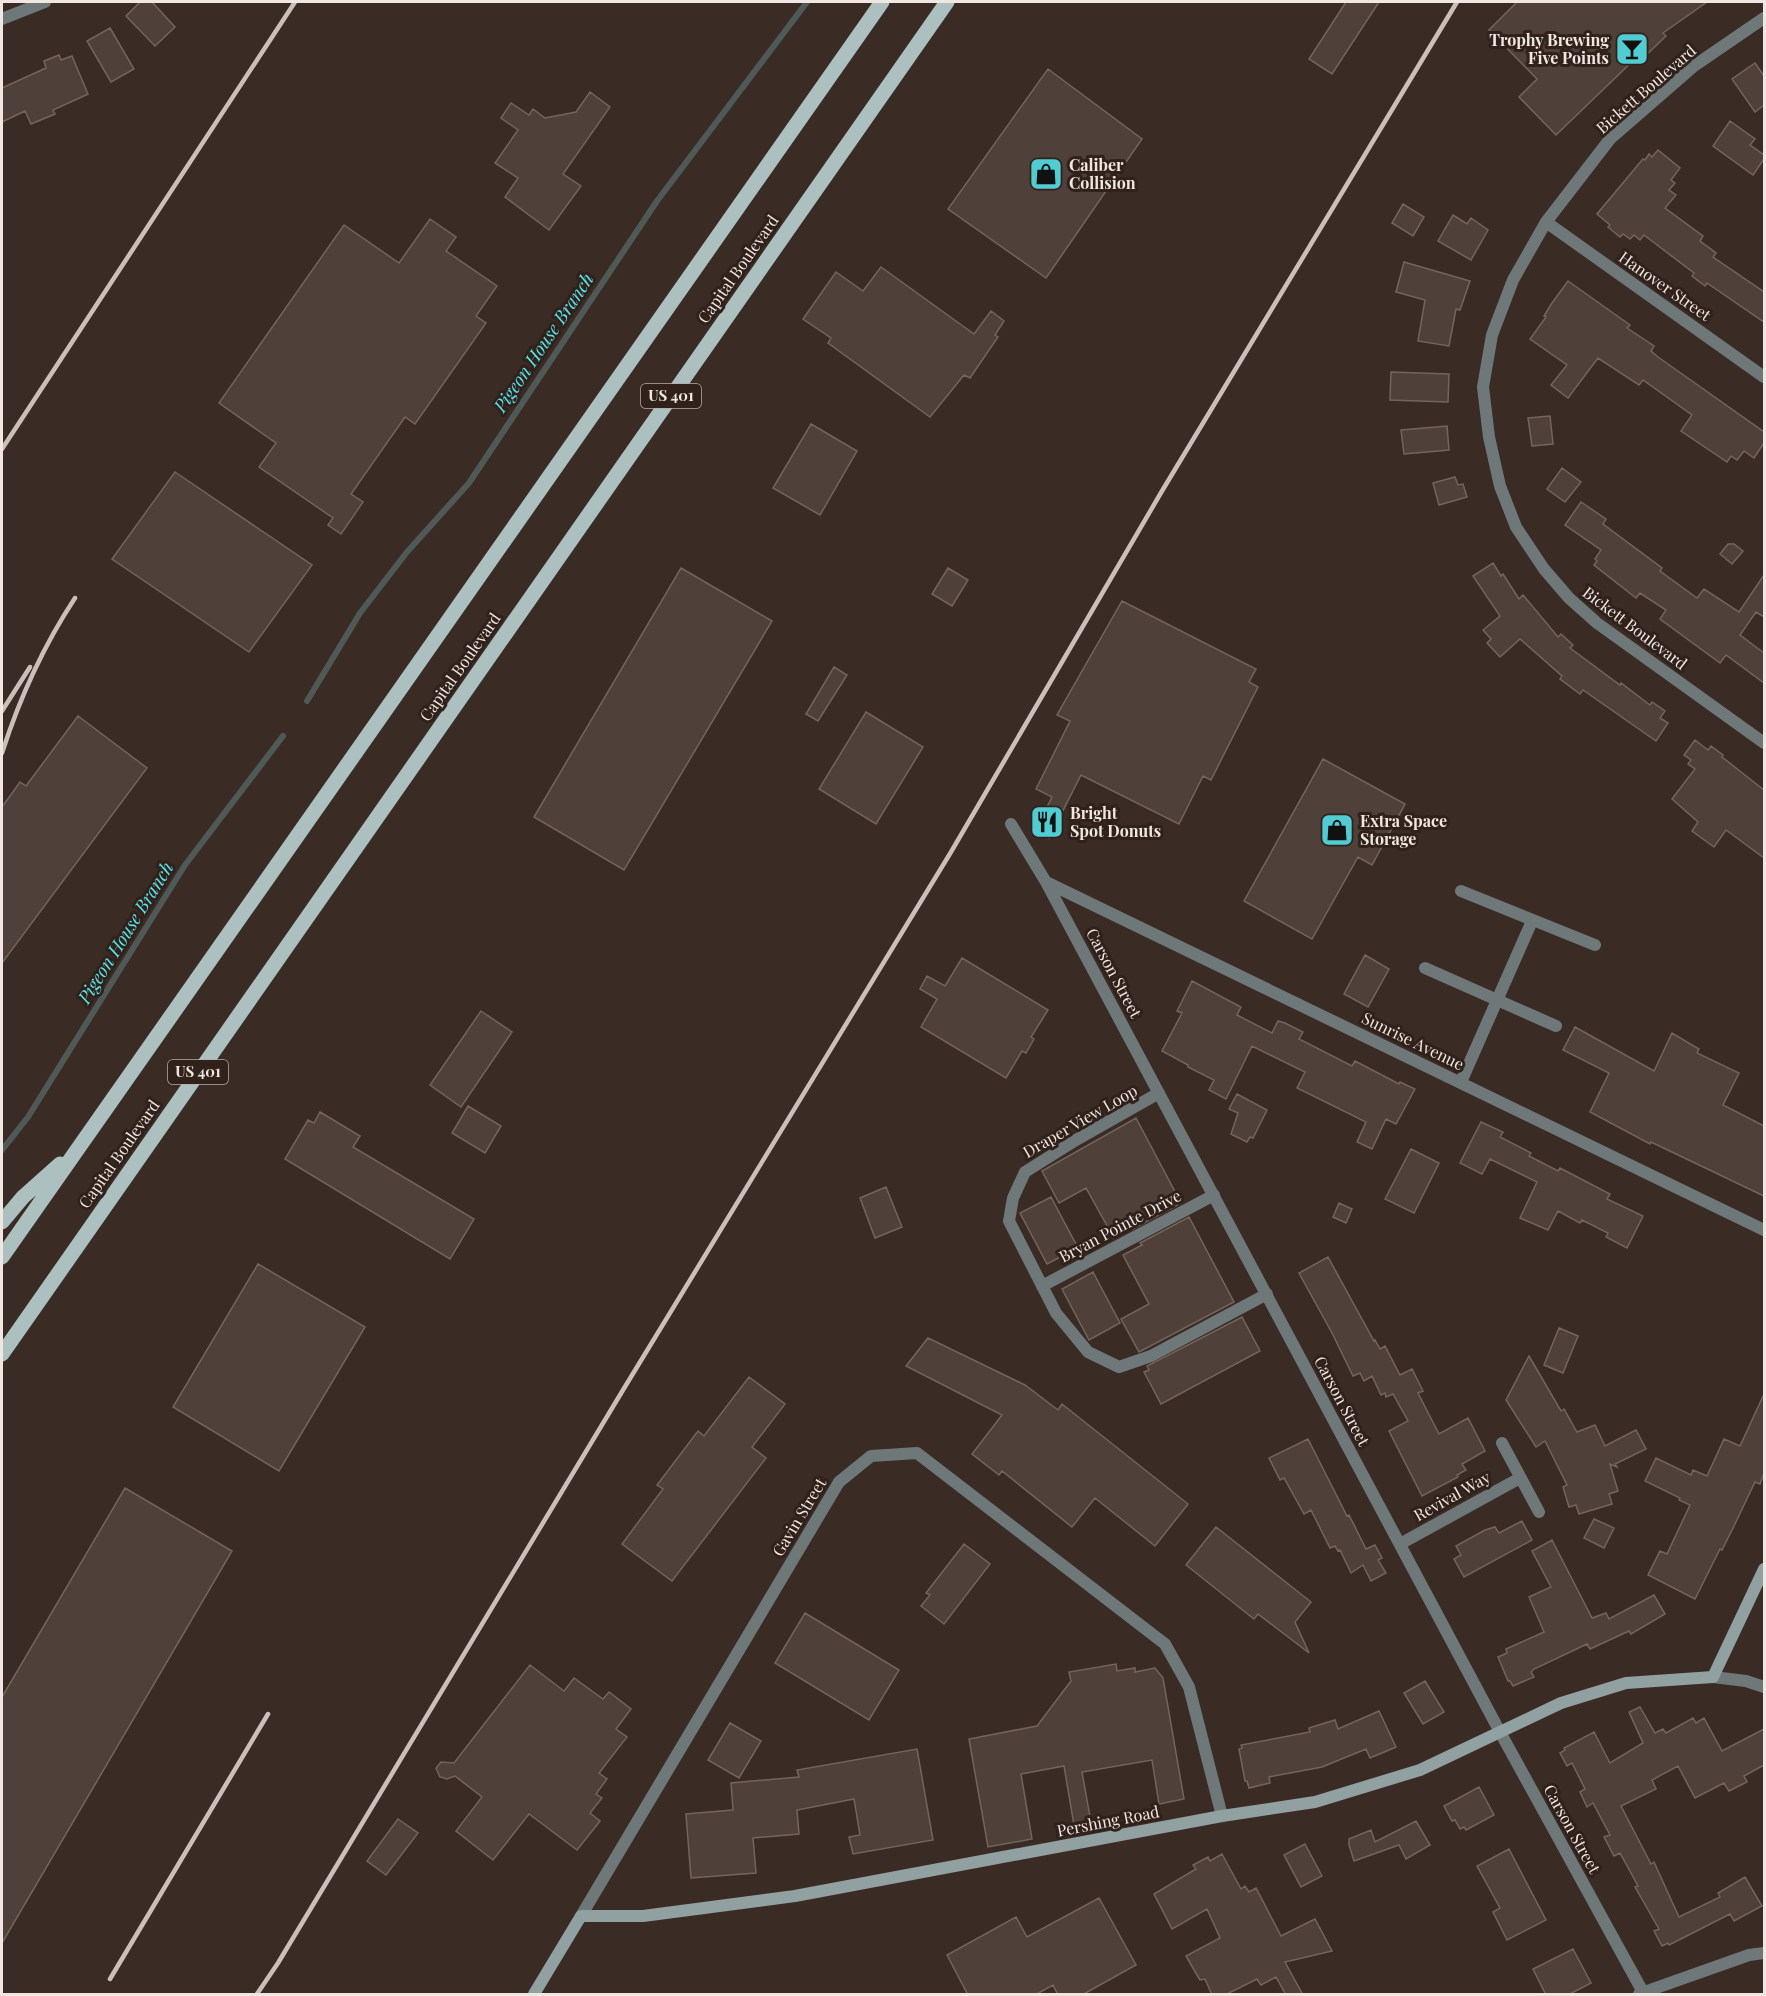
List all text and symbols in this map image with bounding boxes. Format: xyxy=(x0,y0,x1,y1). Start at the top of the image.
place label: Trophy Brewing Five Points xyxy=(1489,29,1609,68)
bar icon: Trophy Brewing Five Points xyxy=(1614,31,1650,67)
street label: Bickett Boulevard xyxy=(1591,40,1700,138)
place label: Caliber Collision xyxy=(1069,154,1136,193)
shop icon: Caliber Collision xyxy=(1028,156,1064,192)
street label: Capital Boulevard xyxy=(692,210,783,327)
street label: Hanover Street xyxy=(1615,246,1716,325)
water label: Pigeon House Branch xyxy=(487,268,599,417)
road number: US 401 xyxy=(641,384,701,408)
street label: Bickett Boulevard xyxy=(1579,581,1692,674)
street label: Capital Boulevard xyxy=(414,608,505,725)
place label: Bright Spot Donuts xyxy=(1070,802,1161,841)
restaurant icon: Bright Spot Donuts xyxy=(1029,804,1065,840)
place label: Extra Space Storage xyxy=(1360,810,1447,849)
shop icon: Extra Space Storage xyxy=(1319,812,1355,848)
water label: Pigeon House Branch xyxy=(71,857,178,1009)
street label: Carson Street xyxy=(1082,924,1147,1021)
street label: Sunrise Avenue xyxy=(1359,1007,1468,1074)
road number: US 401 xyxy=(168,1060,228,1084)
street label: Draper View Loop xyxy=(1019,1079,1141,1162)
street label: Capital Boulevard xyxy=(73,1095,164,1212)
street label: Bryan Pointe Drive xyxy=(1055,1184,1185,1267)
street label: Carson Street xyxy=(1310,1352,1375,1449)
street label: Revival Way xyxy=(1410,1466,1494,1525)
street label: Gavin Street xyxy=(767,1473,830,1560)
street label: Carson Street xyxy=(1539,1781,1606,1877)
street label: Pershing Road xyxy=(1055,1800,1161,1841)

